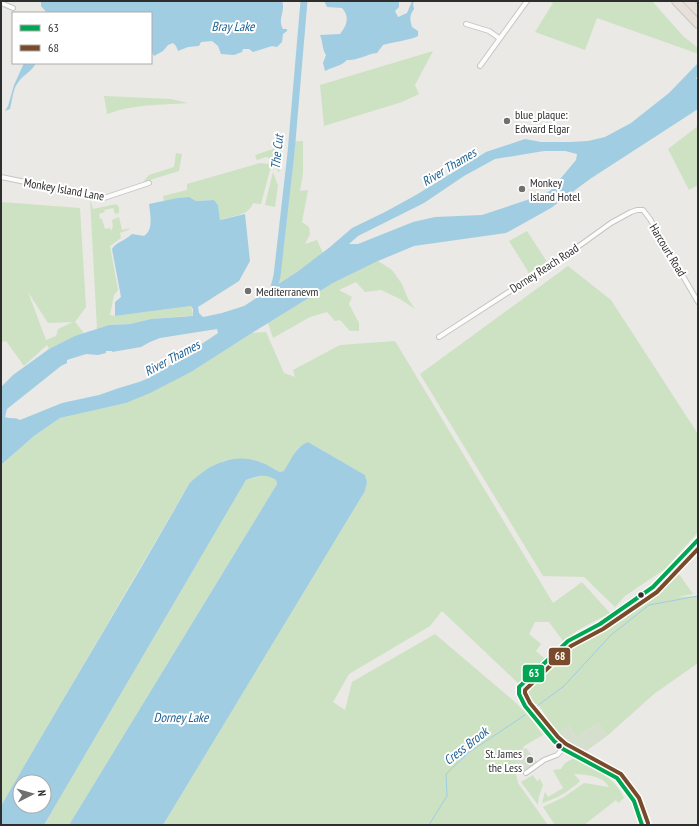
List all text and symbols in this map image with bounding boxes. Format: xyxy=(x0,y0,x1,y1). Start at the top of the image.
legend xyxy=(12,12,152,64)
water label: Bray Lake xyxy=(212,18,256,35)
text: 63 xyxy=(48,20,59,35)
text: 68 xyxy=(48,40,59,55)
place label: blue_plaque: Edward Elgar xyxy=(515,107,570,136)
marker: blue_plaque: Edward Elgar xyxy=(502,116,512,126)
water label: The Cut xyxy=(267,132,287,170)
water label: River Thames xyxy=(419,143,481,190)
street label: Monkey Island Lane xyxy=(23,175,105,203)
place label: Monkey Island Hotel xyxy=(530,175,580,204)
marker: Monkey Island Hotel xyxy=(517,184,527,194)
street label: Harcourt Road xyxy=(646,221,690,279)
street label: Dorney Reach Road xyxy=(507,240,581,296)
place label: Mediterranevm xyxy=(256,284,319,299)
marker: Mediterranevm xyxy=(243,286,253,296)
water label: River Thames xyxy=(141,336,204,380)
unlabelled marker xyxy=(636,590,646,600)
line badge: 68 xyxy=(548,647,571,666)
text: 68 xyxy=(555,649,565,663)
line badge: 63 xyxy=(522,664,545,683)
text: 63 xyxy=(529,666,539,680)
water label: Dorney Lake xyxy=(154,709,210,726)
water label: Cress Brook xyxy=(440,722,493,769)
unlabelled marker xyxy=(554,741,564,751)
place label: St. James the Less xyxy=(485,746,522,775)
marker: St. James the Less xyxy=(525,755,535,765)
north arrow xyxy=(12,774,52,814)
text: N xyxy=(35,789,49,797)

